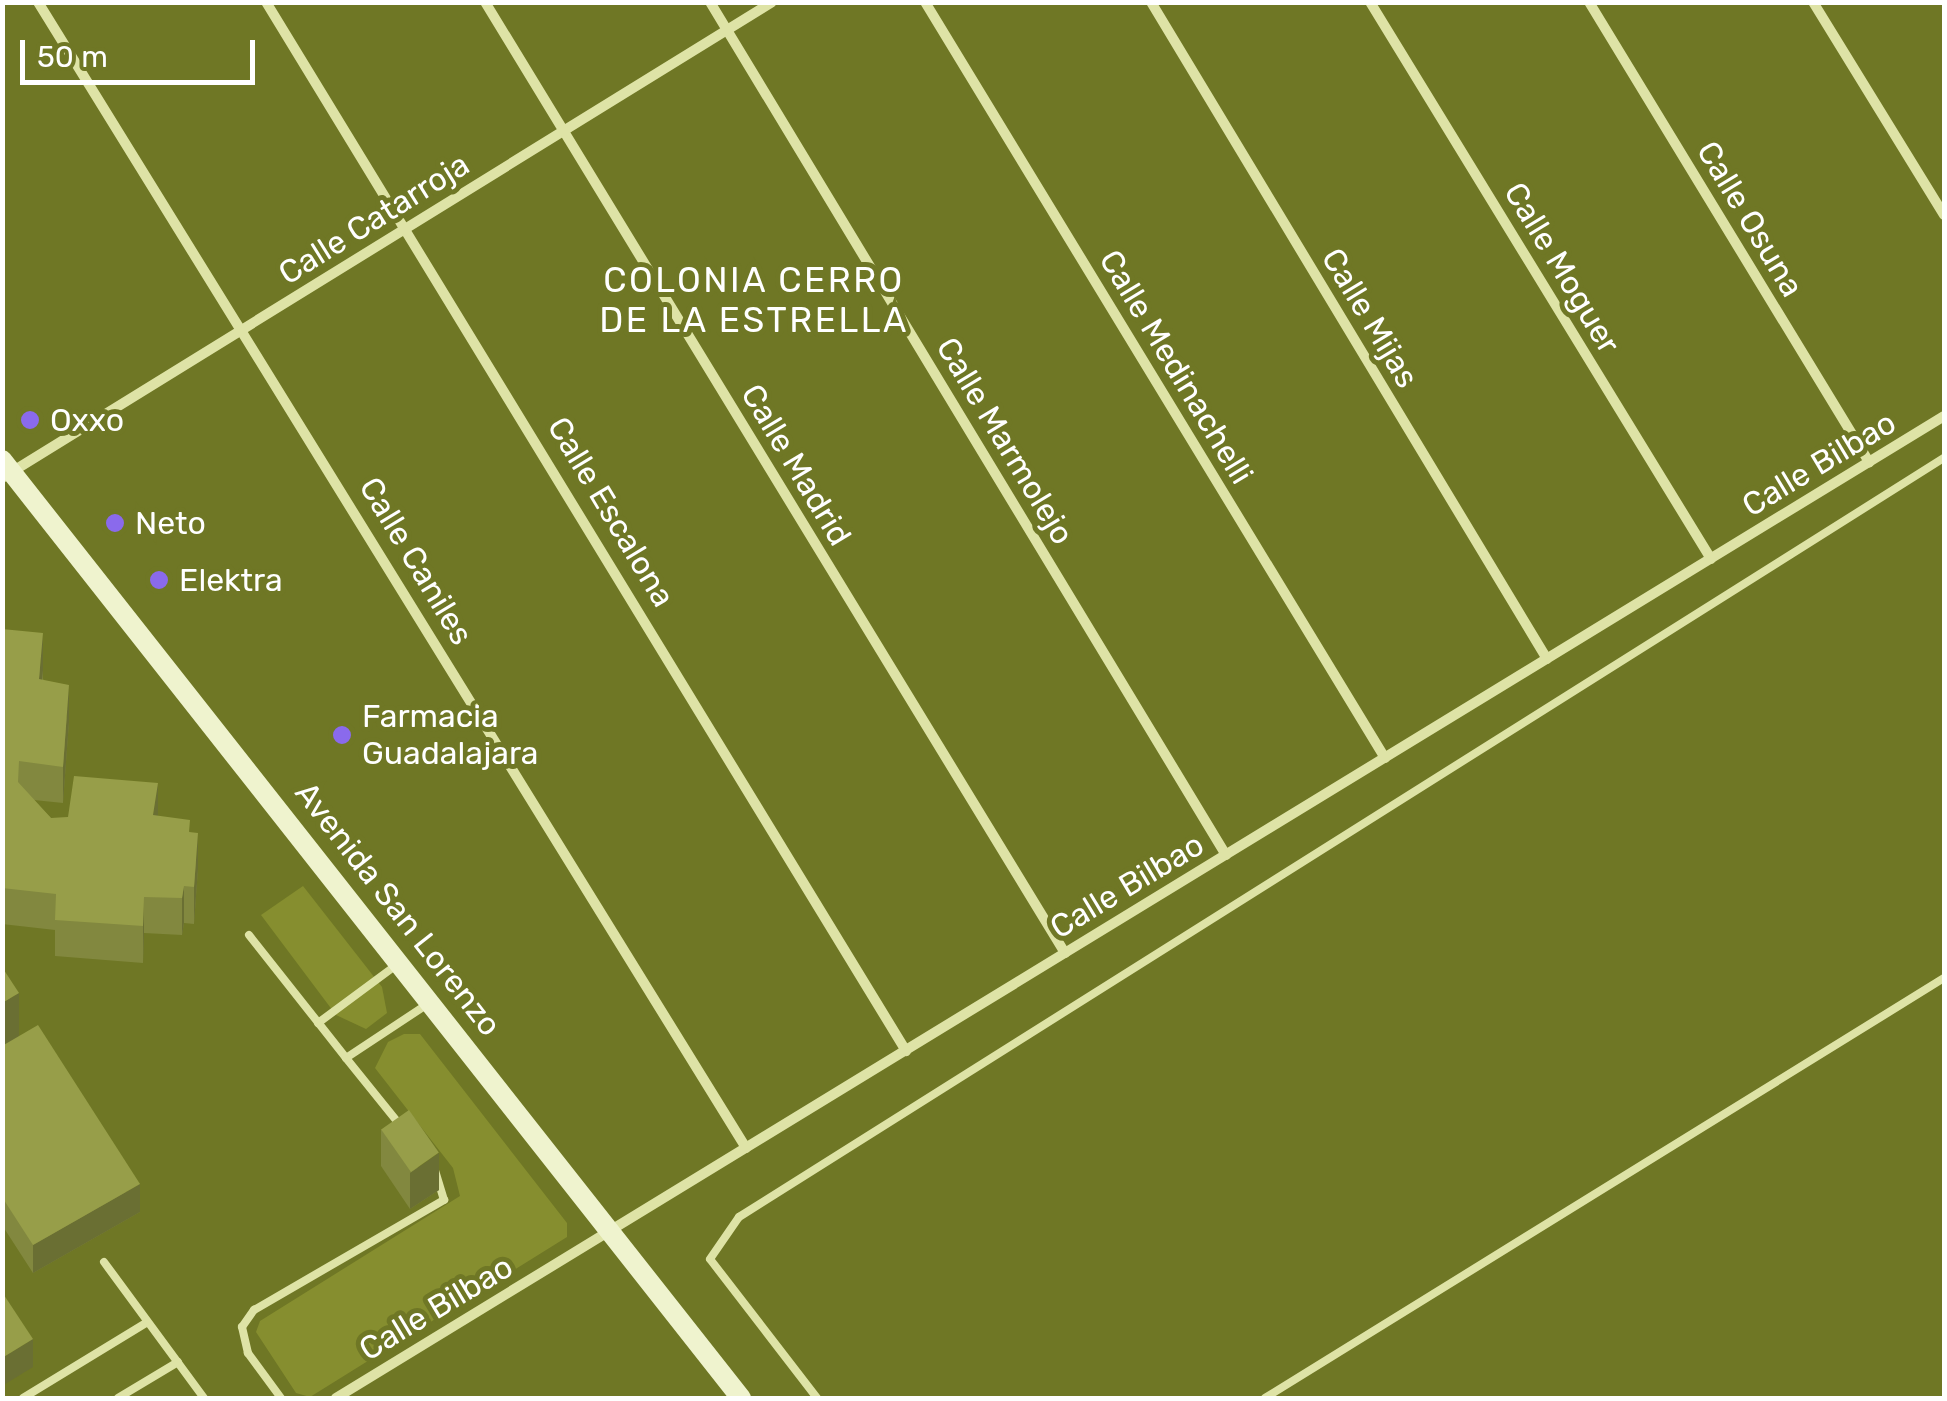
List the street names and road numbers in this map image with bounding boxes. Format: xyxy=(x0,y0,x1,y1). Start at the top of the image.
street label: Calle Osuna xyxy=(1689,134,1811,304)
street label: Calle Catarroja xyxy=(272,145,476,293)
street label: Calle Moguer xyxy=(1496,176,1628,360)
street label: Calle Mijas xyxy=(1313,241,1427,395)
street label: Calle Medinachelli xyxy=(1091,243,1261,491)
street label: Calle Marmolejo xyxy=(928,331,1082,551)
street label: Calle Madrid xyxy=(733,377,859,553)
street label: Calle Bilbao xyxy=(1735,403,1903,525)
street label: Calle Escalona xyxy=(539,410,683,614)
street label: Calle Caniles xyxy=(351,470,481,652)
street label: Avenida San Lorenzo xyxy=(287,774,509,1044)
street label: Calle Bilbao xyxy=(1043,825,1211,947)
street label: Calle Bilbao xyxy=(352,1247,520,1369)

